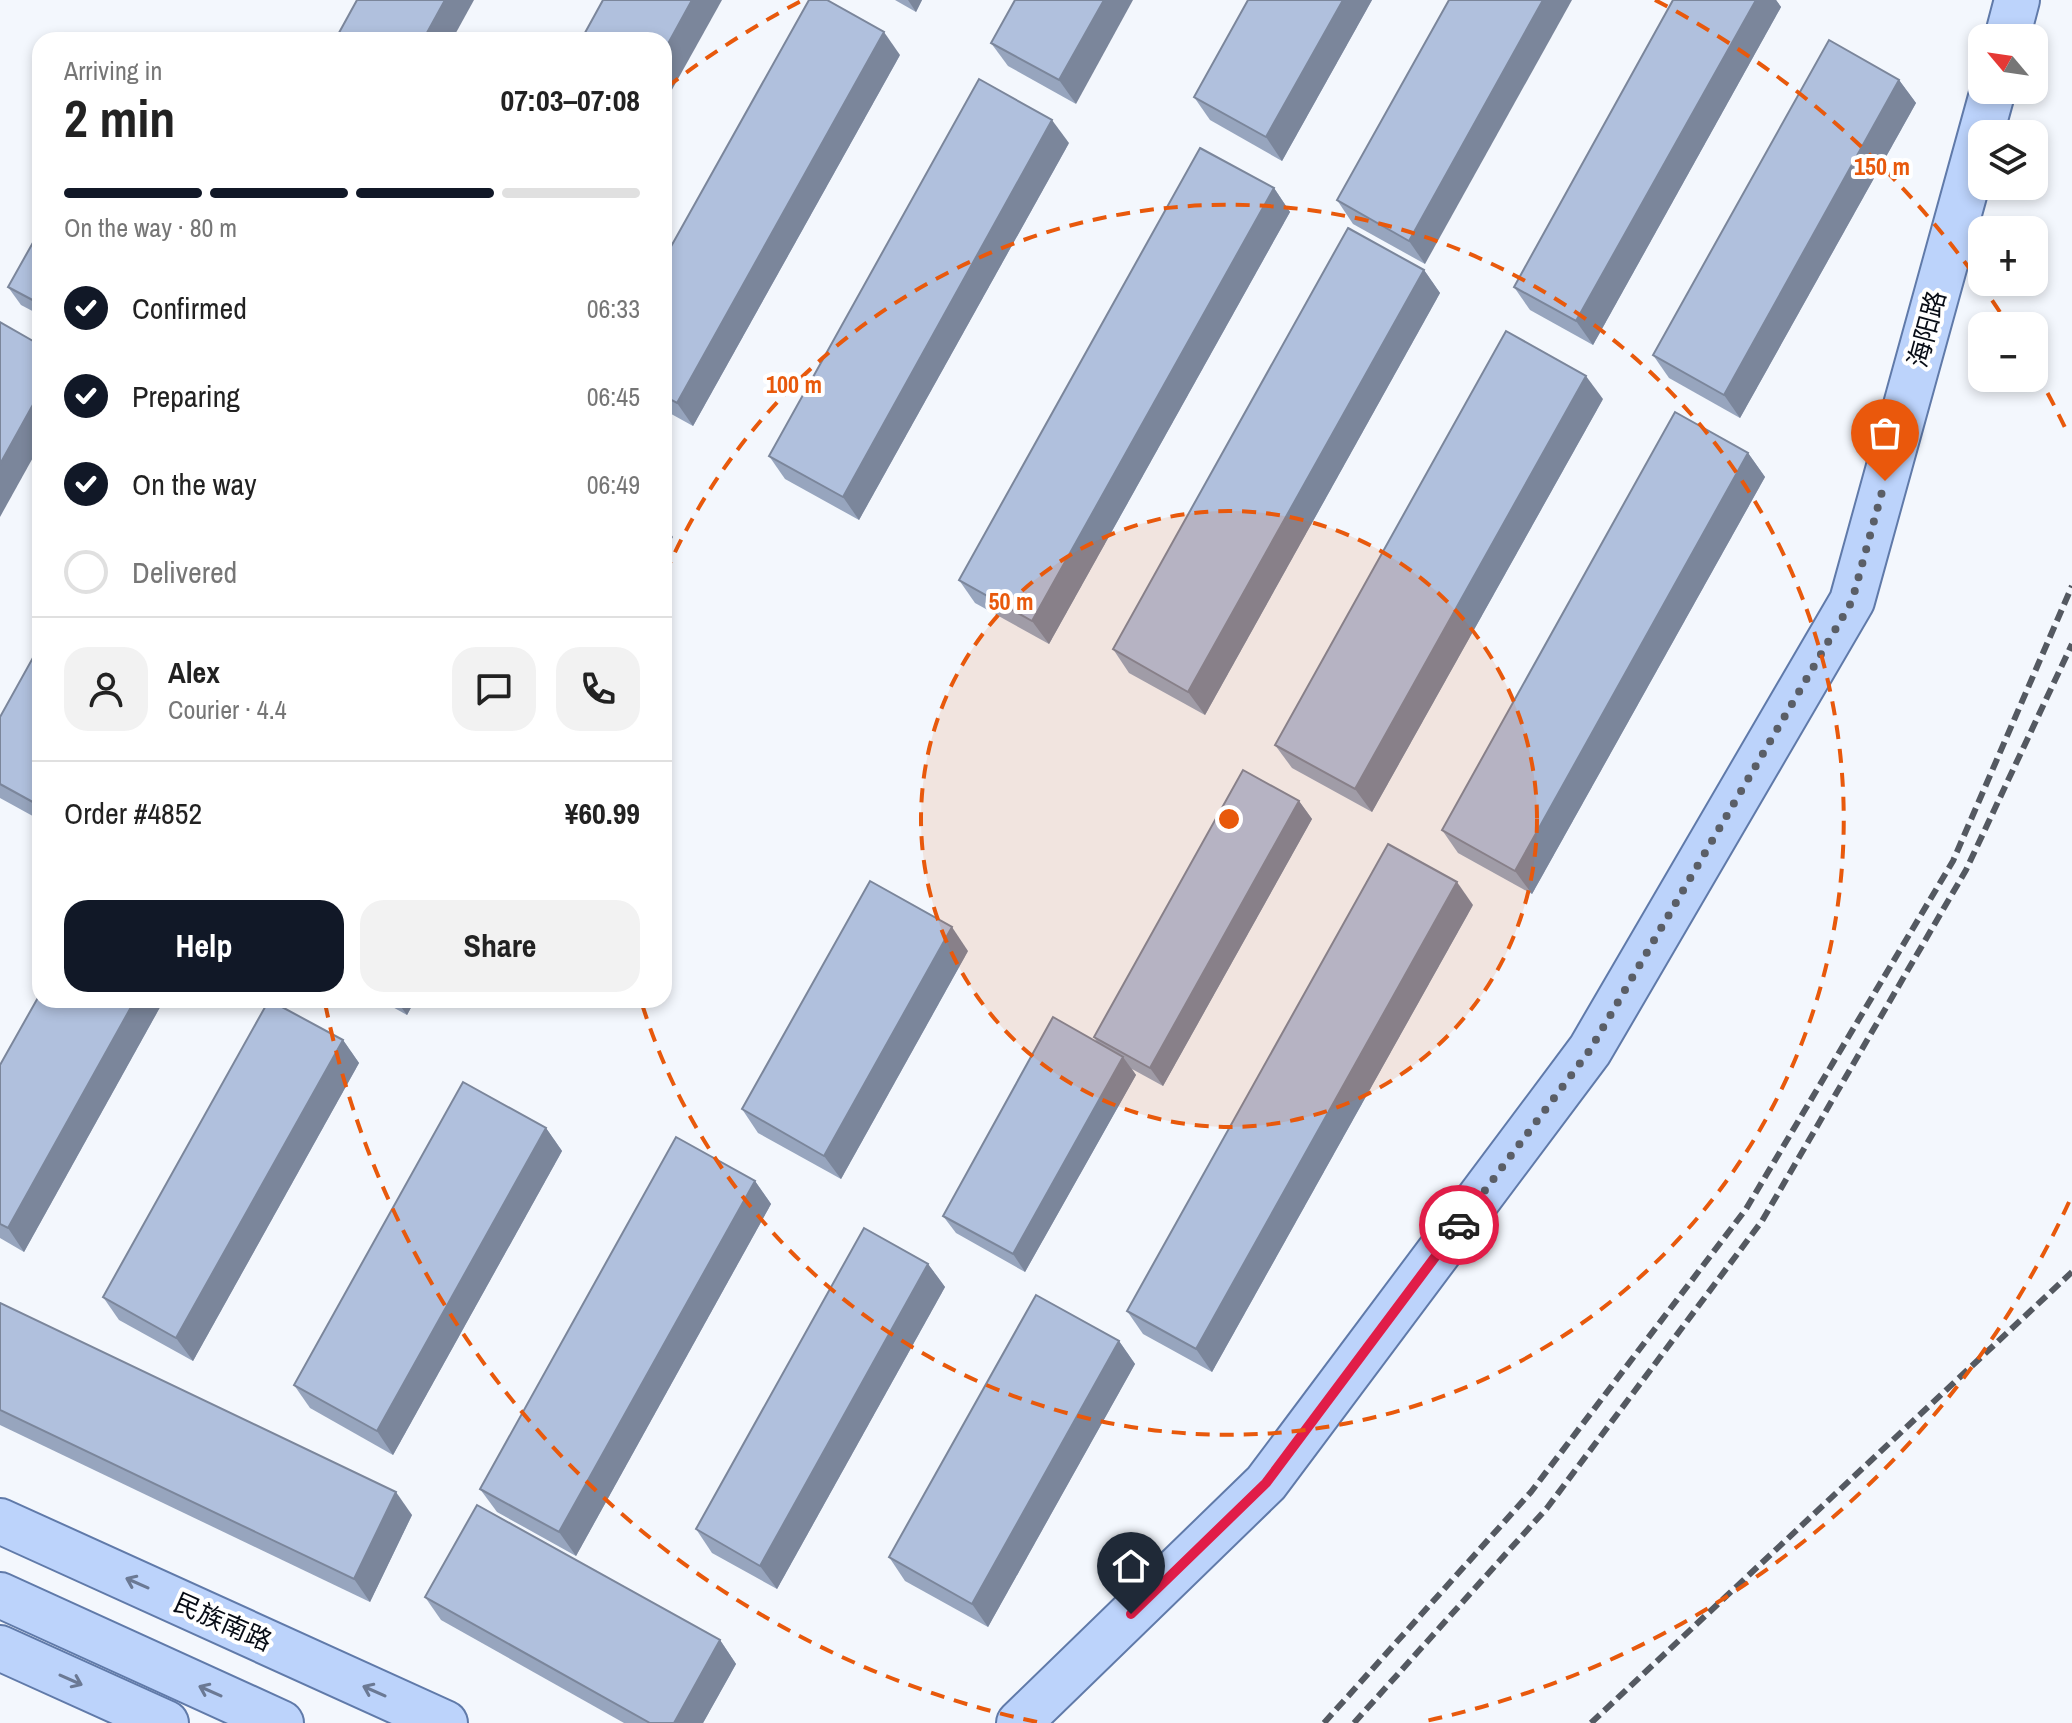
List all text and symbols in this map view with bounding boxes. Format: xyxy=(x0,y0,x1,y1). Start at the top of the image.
north arrow xyxy=(1968,24,2048,104)
map controls xyxy=(1968,24,2048,392)
text: Arriving in xyxy=(64,53,162,88)
text: 07:03–07:08 xyxy=(501,80,640,120)
text: 2 min xyxy=(64,83,175,153)
button: layers xyxy=(1968,120,2048,200)
text: 150 m xyxy=(1854,150,1910,182)
text: On the way · 80 m xyxy=(64,210,237,245)
button: + xyxy=(1968,216,2048,296)
icon: check xyxy=(64,286,108,330)
street label: 海阳路 xyxy=(1900,287,1954,371)
text: Confirmed xyxy=(132,288,247,328)
text: 06:33 xyxy=(587,291,640,326)
button: − xyxy=(1968,312,2048,392)
text: 100 m xyxy=(766,368,822,400)
icon: check xyxy=(64,374,108,418)
text: Preparing xyxy=(132,376,240,416)
text: 06:45 xyxy=(587,379,640,414)
pin xyxy=(1851,399,1919,481)
icon: bag xyxy=(1863,411,1907,455)
icon: check xyxy=(64,462,108,506)
text: On the way xyxy=(132,464,256,504)
text: 06:49 xyxy=(587,467,640,502)
text: Delivered xyxy=(132,552,237,592)
text: 50 m xyxy=(989,585,1033,617)
button: person xyxy=(64,647,148,731)
button: chat xyxy=(452,647,536,731)
button: phone xyxy=(556,647,640,731)
text: Alex xyxy=(168,652,220,692)
text: Courier · 4.4 xyxy=(168,692,287,727)
text: Order #4852 xyxy=(64,793,202,833)
text: ¥60.99 xyxy=(565,793,640,833)
centre of rings xyxy=(1215,805,1243,833)
button: Help xyxy=(64,900,344,992)
button: Share xyxy=(360,900,640,992)
courier xyxy=(1419,1185,1499,1265)
icon: car xyxy=(1437,1203,1481,1247)
pin xyxy=(1097,1532,1165,1614)
icon: home xyxy=(1109,1544,1153,1588)
one-way arrow xyxy=(126,1575,150,1590)
street label: 民族南路 xyxy=(169,1584,278,1659)
one-way arrow xyxy=(59,1673,83,1688)
one-way arrow xyxy=(199,1683,223,1698)
one-way arrow xyxy=(362,1683,386,1698)

